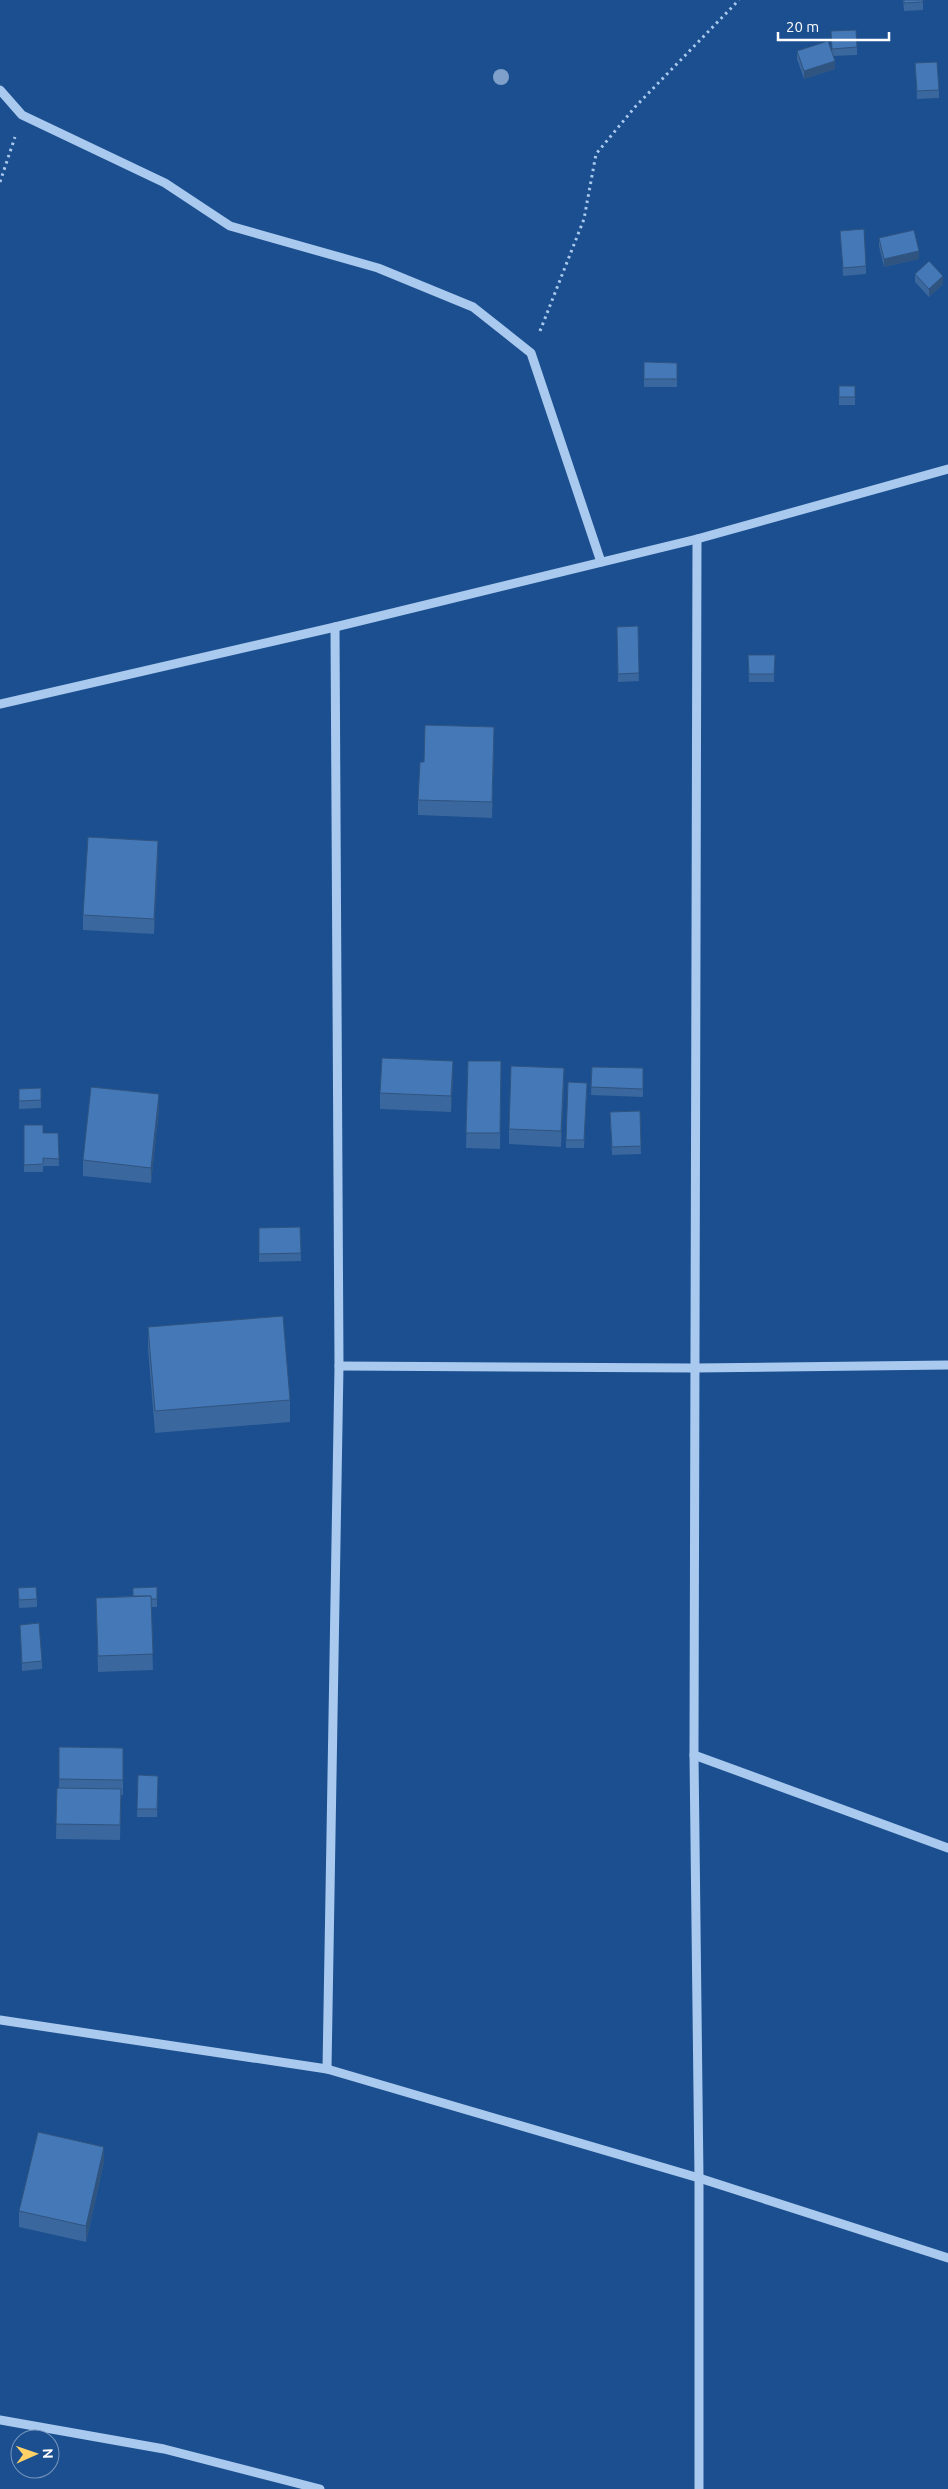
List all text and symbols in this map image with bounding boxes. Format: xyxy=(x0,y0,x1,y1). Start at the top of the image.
scale bar xyxy=(778,10,889,42)
text: 20 m xyxy=(786,18,819,35)
north arrow xyxy=(10,2429,60,2479)
text: N xyxy=(40,2448,56,2459)

